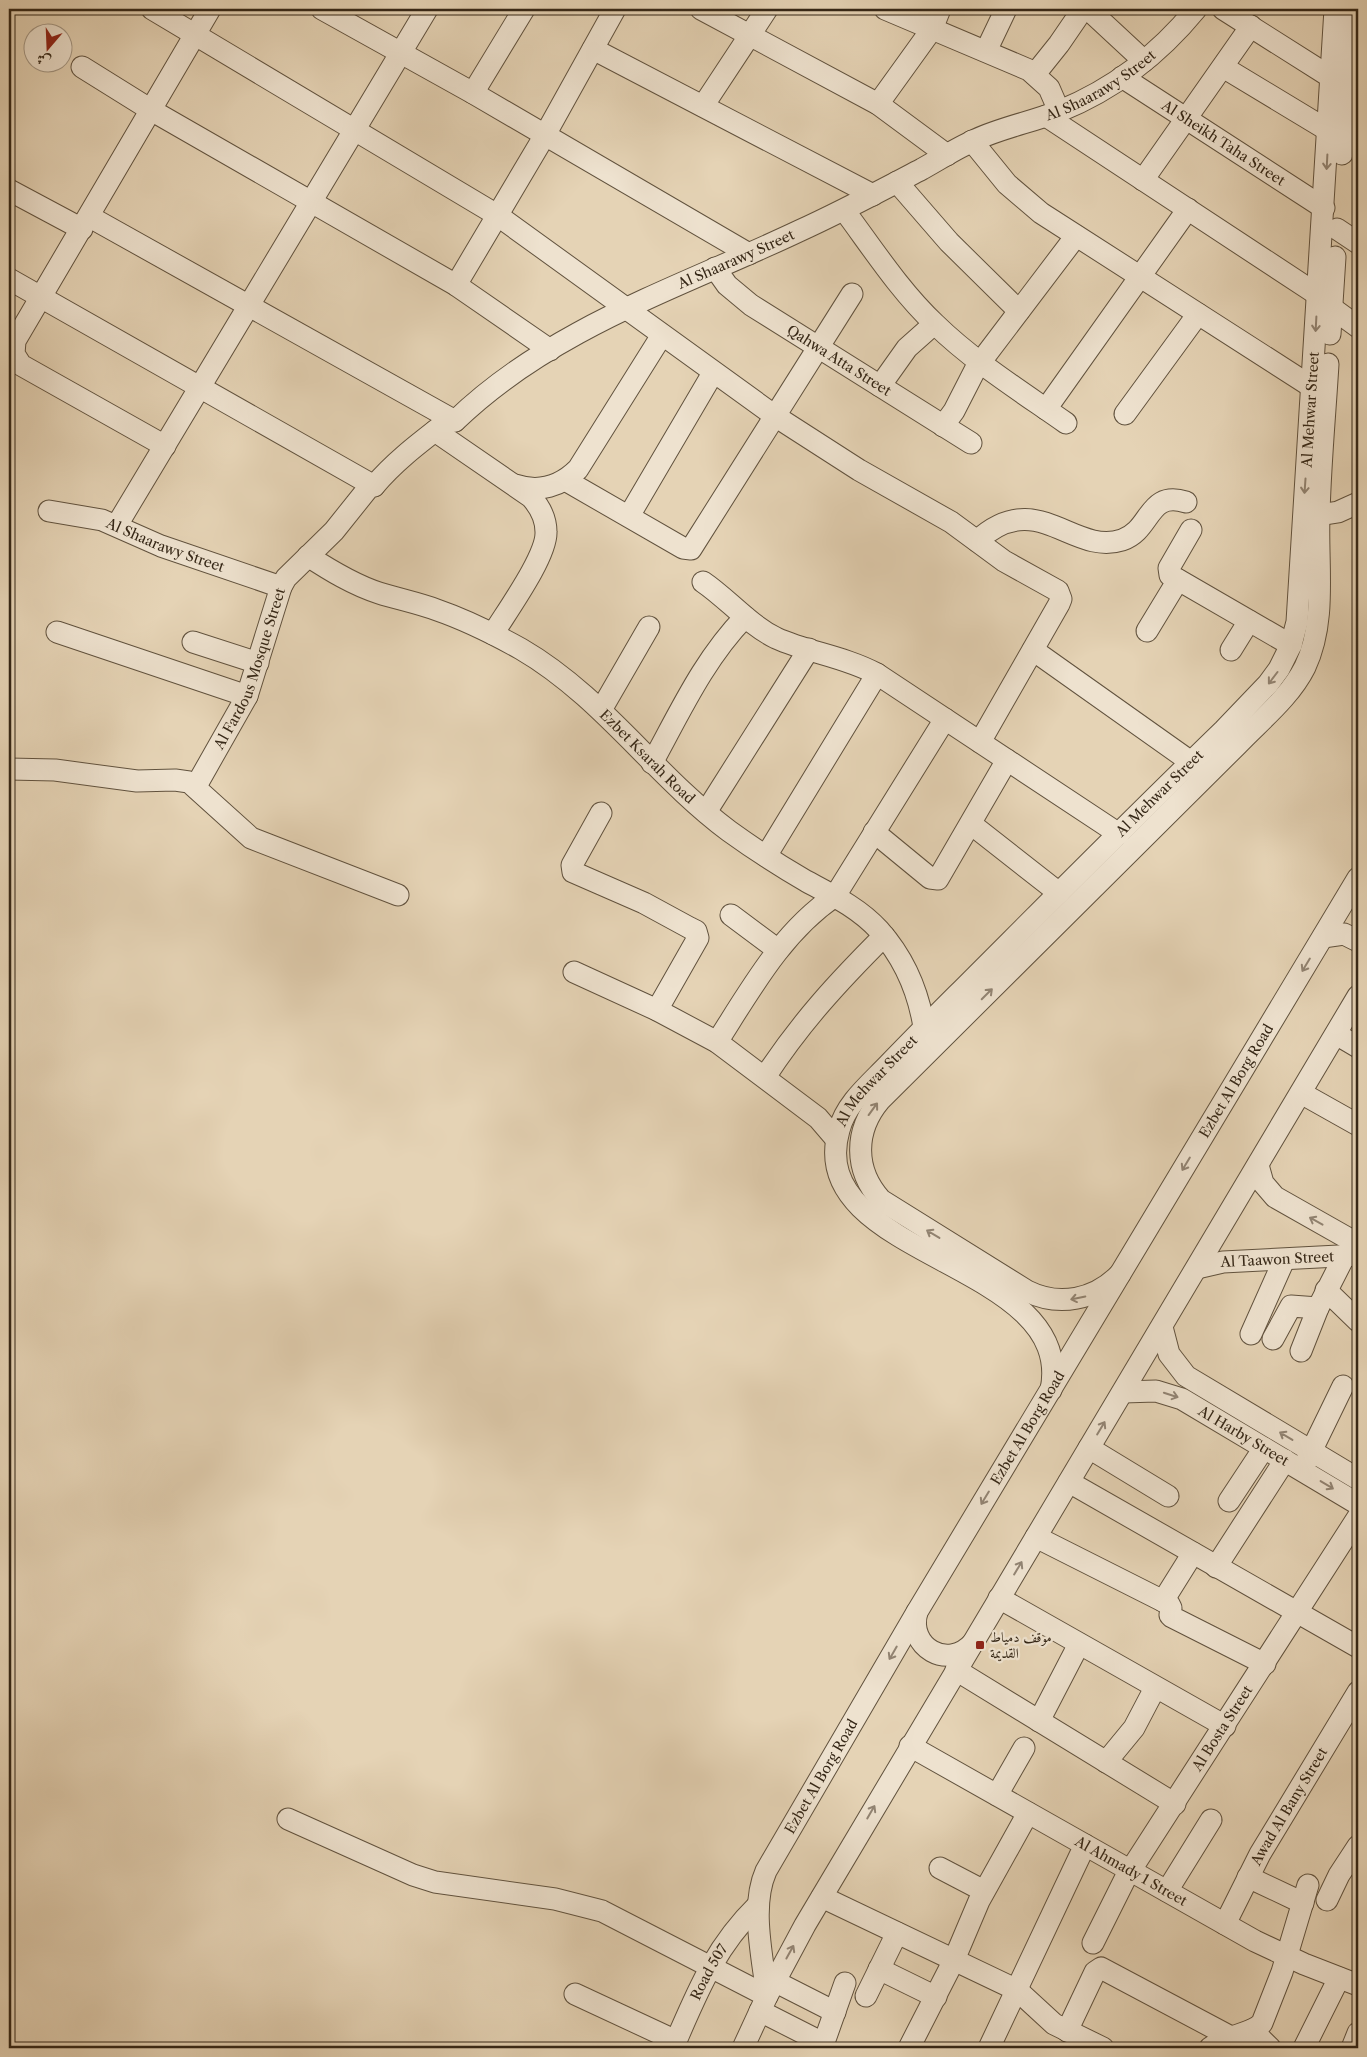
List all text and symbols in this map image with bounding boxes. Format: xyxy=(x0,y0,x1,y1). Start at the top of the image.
north arrow xyxy=(22,22,72,72)
street label: Al Shaarawy Street xyxy=(1042,46,1159,125)
text: ش xyxy=(34,49,53,71)
street label: Al Sheikh Taha Street xyxy=(1157,96,1289,190)
one-way arrow xyxy=(1322,154,1332,170)
street label: Al Shaarawy Street xyxy=(674,226,797,293)
one-way arrow xyxy=(1311,316,1320,332)
street label: Qahwa Atta Street xyxy=(784,321,895,400)
street label: Al Mehwar Street xyxy=(1298,351,1323,469)
one-way arrow xyxy=(1300,478,1309,494)
street label: Al Shaarawy Street xyxy=(103,514,227,576)
street label: Al Fardous Mosque Street xyxy=(209,586,289,753)
one-way arrow xyxy=(1268,671,1278,685)
street label: Ezbet Ksarah Road xyxy=(596,706,699,808)
street label: Al Mehwar Street xyxy=(1111,746,1207,841)
one-way arrow xyxy=(1301,957,1311,971)
one-way arrow xyxy=(981,988,993,1000)
street label: Ezbet Al Borg Road xyxy=(1195,1020,1277,1141)
street label: Al Mehwar Street xyxy=(831,1031,921,1130)
one-way arrow xyxy=(868,1103,879,1116)
one-way arrow xyxy=(1181,1156,1191,1170)
one-way arrow xyxy=(1309,1215,1323,1225)
one-way arrow xyxy=(927,1229,941,1239)
street label: Al Taawon Street xyxy=(1219,1247,1334,1271)
one-way arrow xyxy=(1071,1294,1087,1303)
street label: Ezbet Al Borg Road xyxy=(986,1367,1069,1488)
one-way arrow xyxy=(1163,1391,1178,1400)
street label: Al Harby Street xyxy=(1194,1401,1292,1470)
one-way arrow xyxy=(1097,1422,1107,1436)
one-way arrow xyxy=(1280,1431,1294,1441)
one-way arrow xyxy=(1319,1481,1333,1491)
one-way arrow xyxy=(980,1491,990,1505)
one-way arrow xyxy=(1013,1561,1023,1575)
place label: موقف دمياط القديمة xyxy=(990,1628,1052,1662)
marker: موقف دمياط القديمة xyxy=(974,1639,986,1651)
one-way arrow xyxy=(888,1645,898,1659)
street label: Al Bosta Street xyxy=(1187,1682,1256,1775)
street label: Ezbet Al Borg Road xyxy=(781,1715,862,1837)
street label: Awad Al Bany Street xyxy=(1246,1744,1331,1869)
one-way arrow xyxy=(867,1806,877,1820)
street label: Al Ahmady 1 Street xyxy=(1071,1832,1190,1910)
street label: Road 507 xyxy=(686,1940,732,2003)
one-way arrow xyxy=(785,1946,795,1960)

